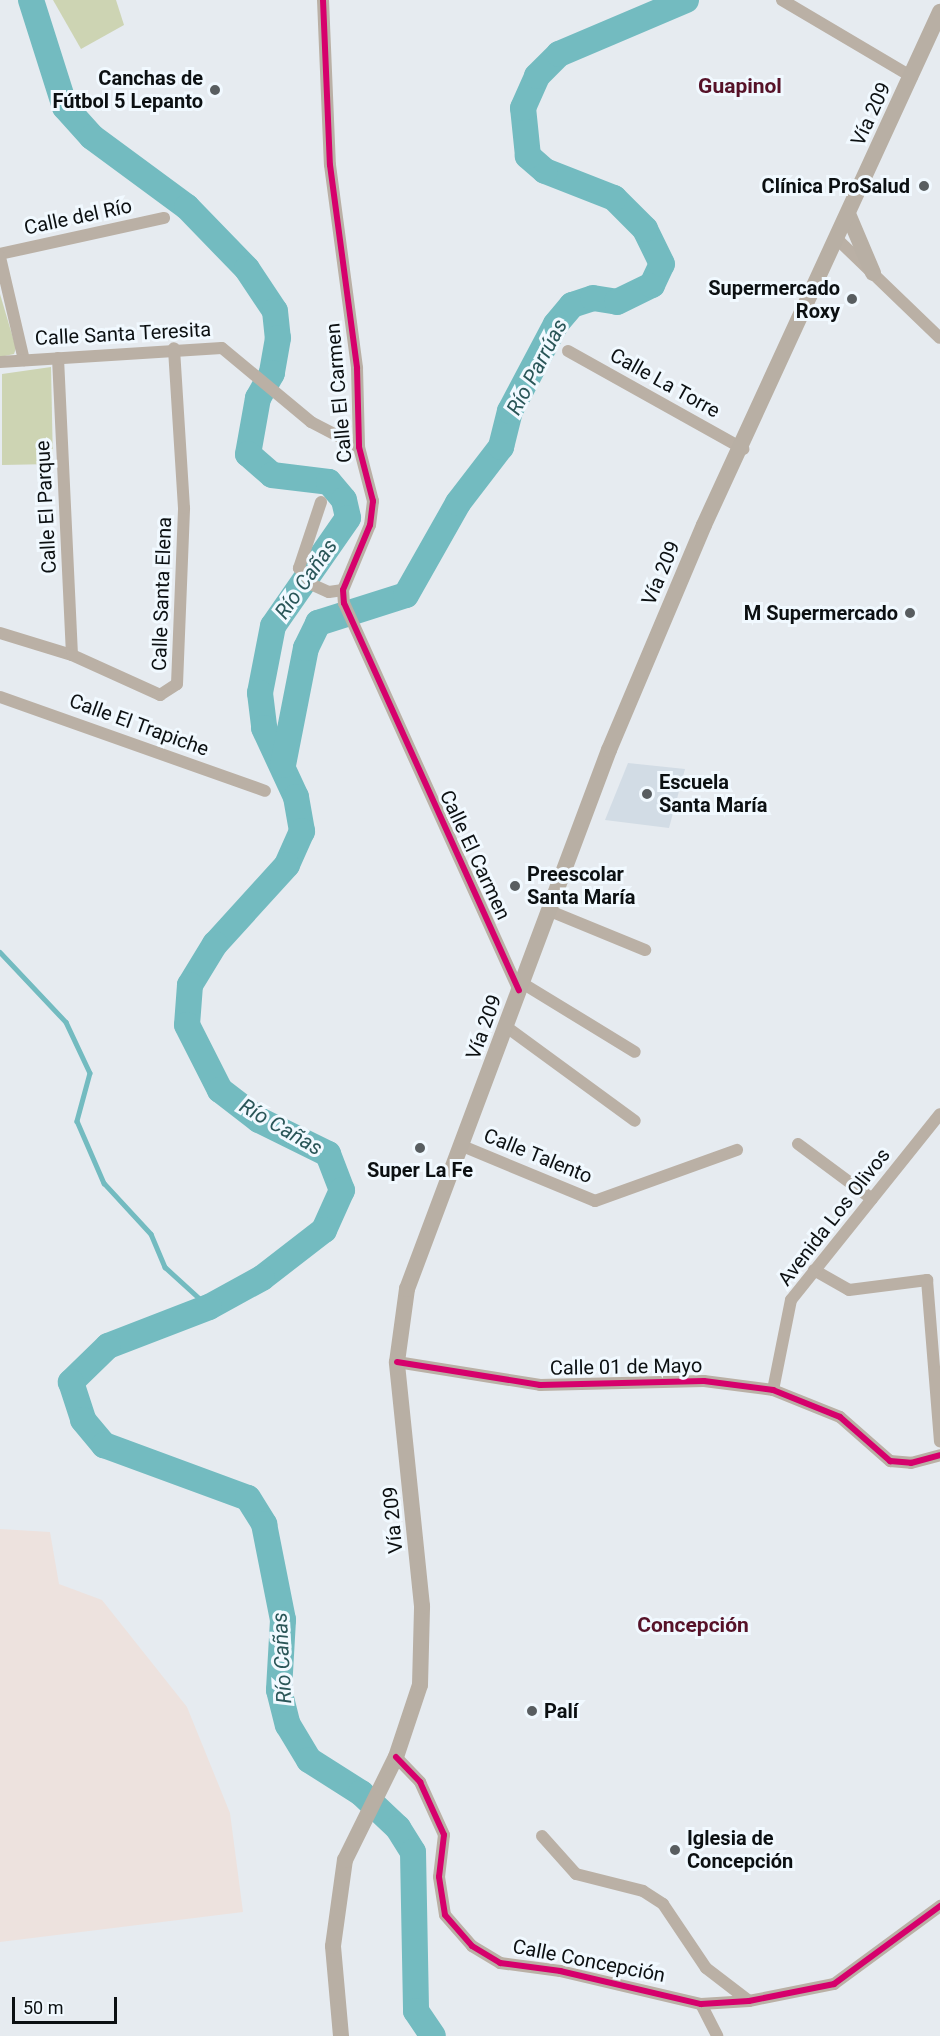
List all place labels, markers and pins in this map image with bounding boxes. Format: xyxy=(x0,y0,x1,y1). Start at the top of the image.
place label: Canchas de Fútbol 5 Lepanto xyxy=(52,66,203,113)
marker: Canchas de Fútbol 5 Lepanto xyxy=(208,83,222,97)
place label: Clínica ProSalud xyxy=(762,174,910,198)
marker: Clínica ProSalud xyxy=(915,177,933,195)
place label: Supermercado Roxy xyxy=(708,276,840,323)
marker: Supermercado Roxy xyxy=(845,292,859,306)
place label: M Supermercado xyxy=(744,601,898,625)
marker: M Supermercado xyxy=(903,606,917,620)
place label: Escuela Santa María xyxy=(659,771,767,818)
marker: Escuela Santa María xyxy=(640,787,654,801)
place label: Preescolar Santa María xyxy=(527,862,635,909)
marker: Preescolar Santa María xyxy=(508,879,522,893)
marker: Super La Fe xyxy=(413,1141,427,1155)
place label: Super La Fe xyxy=(367,1158,473,1182)
place label: Palí xyxy=(544,1699,578,1723)
marker: Palí xyxy=(525,1704,539,1718)
place label: Iglesia de Concepción xyxy=(687,1826,793,1873)
marker: Iglesia de Concepción xyxy=(668,1843,682,1857)

